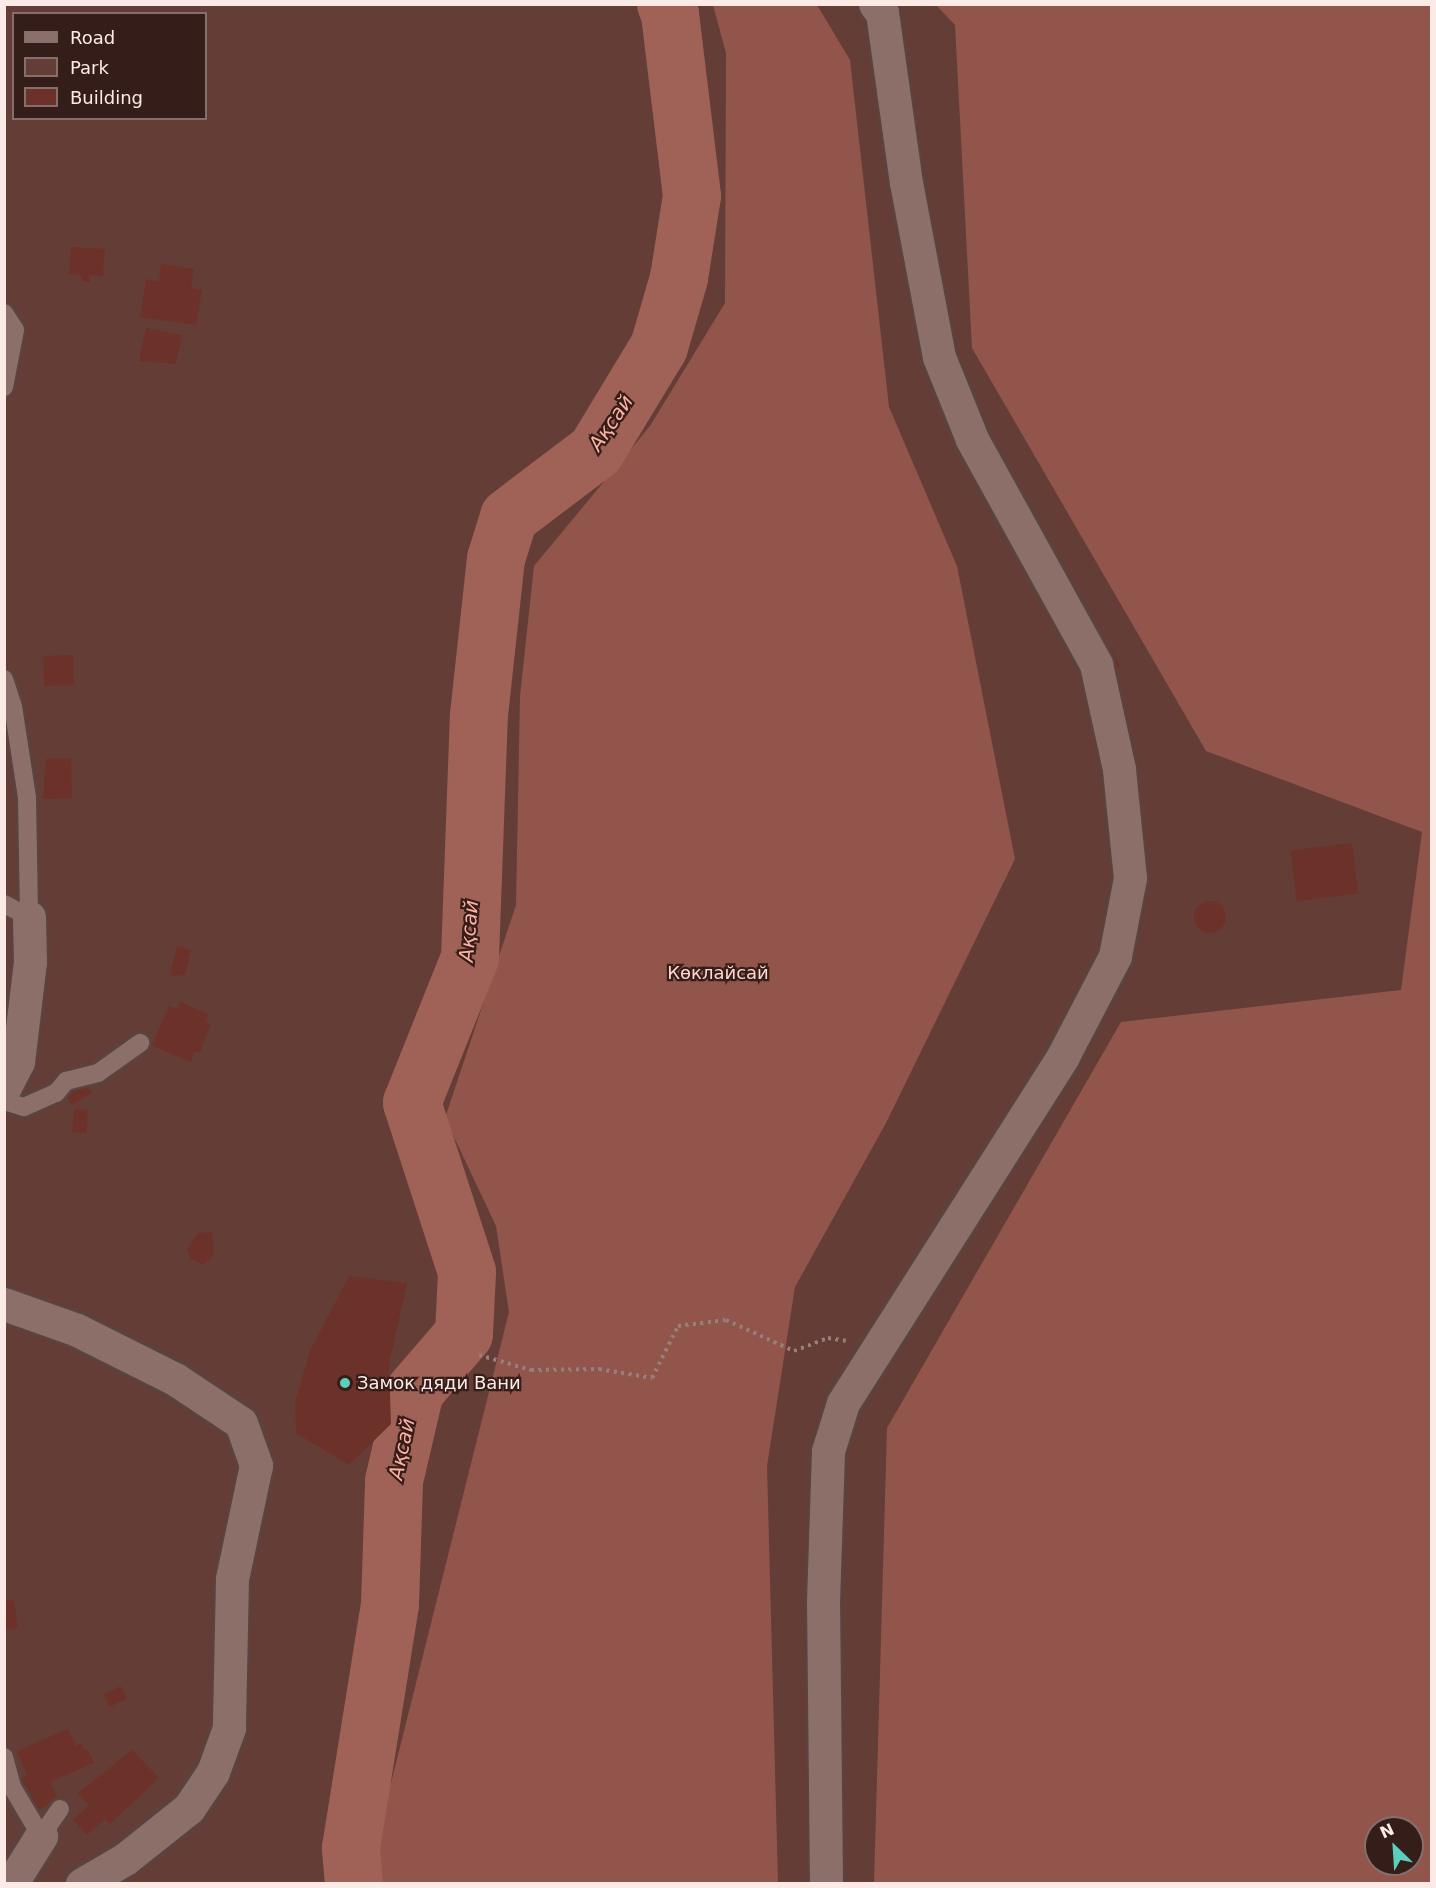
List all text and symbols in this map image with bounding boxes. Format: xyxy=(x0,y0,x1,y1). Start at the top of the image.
legend xyxy=(12,12,207,120)
text: Road xyxy=(70,27,115,48)
text: Park xyxy=(70,57,109,78)
text: Building xyxy=(70,87,143,108)
water label: Ақсай xyxy=(584,391,638,455)
water label: Ақсай xyxy=(454,899,484,963)
park label: Көклайсай xyxy=(667,962,769,984)
place label: Замок дяди Вани xyxy=(357,1372,521,1394)
marker: Замок дяди Вани xyxy=(338,1376,352,1390)
water label: Ақсай xyxy=(384,1416,420,1482)
north arrow xyxy=(1364,1816,1424,1876)
text: N xyxy=(1377,1820,1397,1842)

